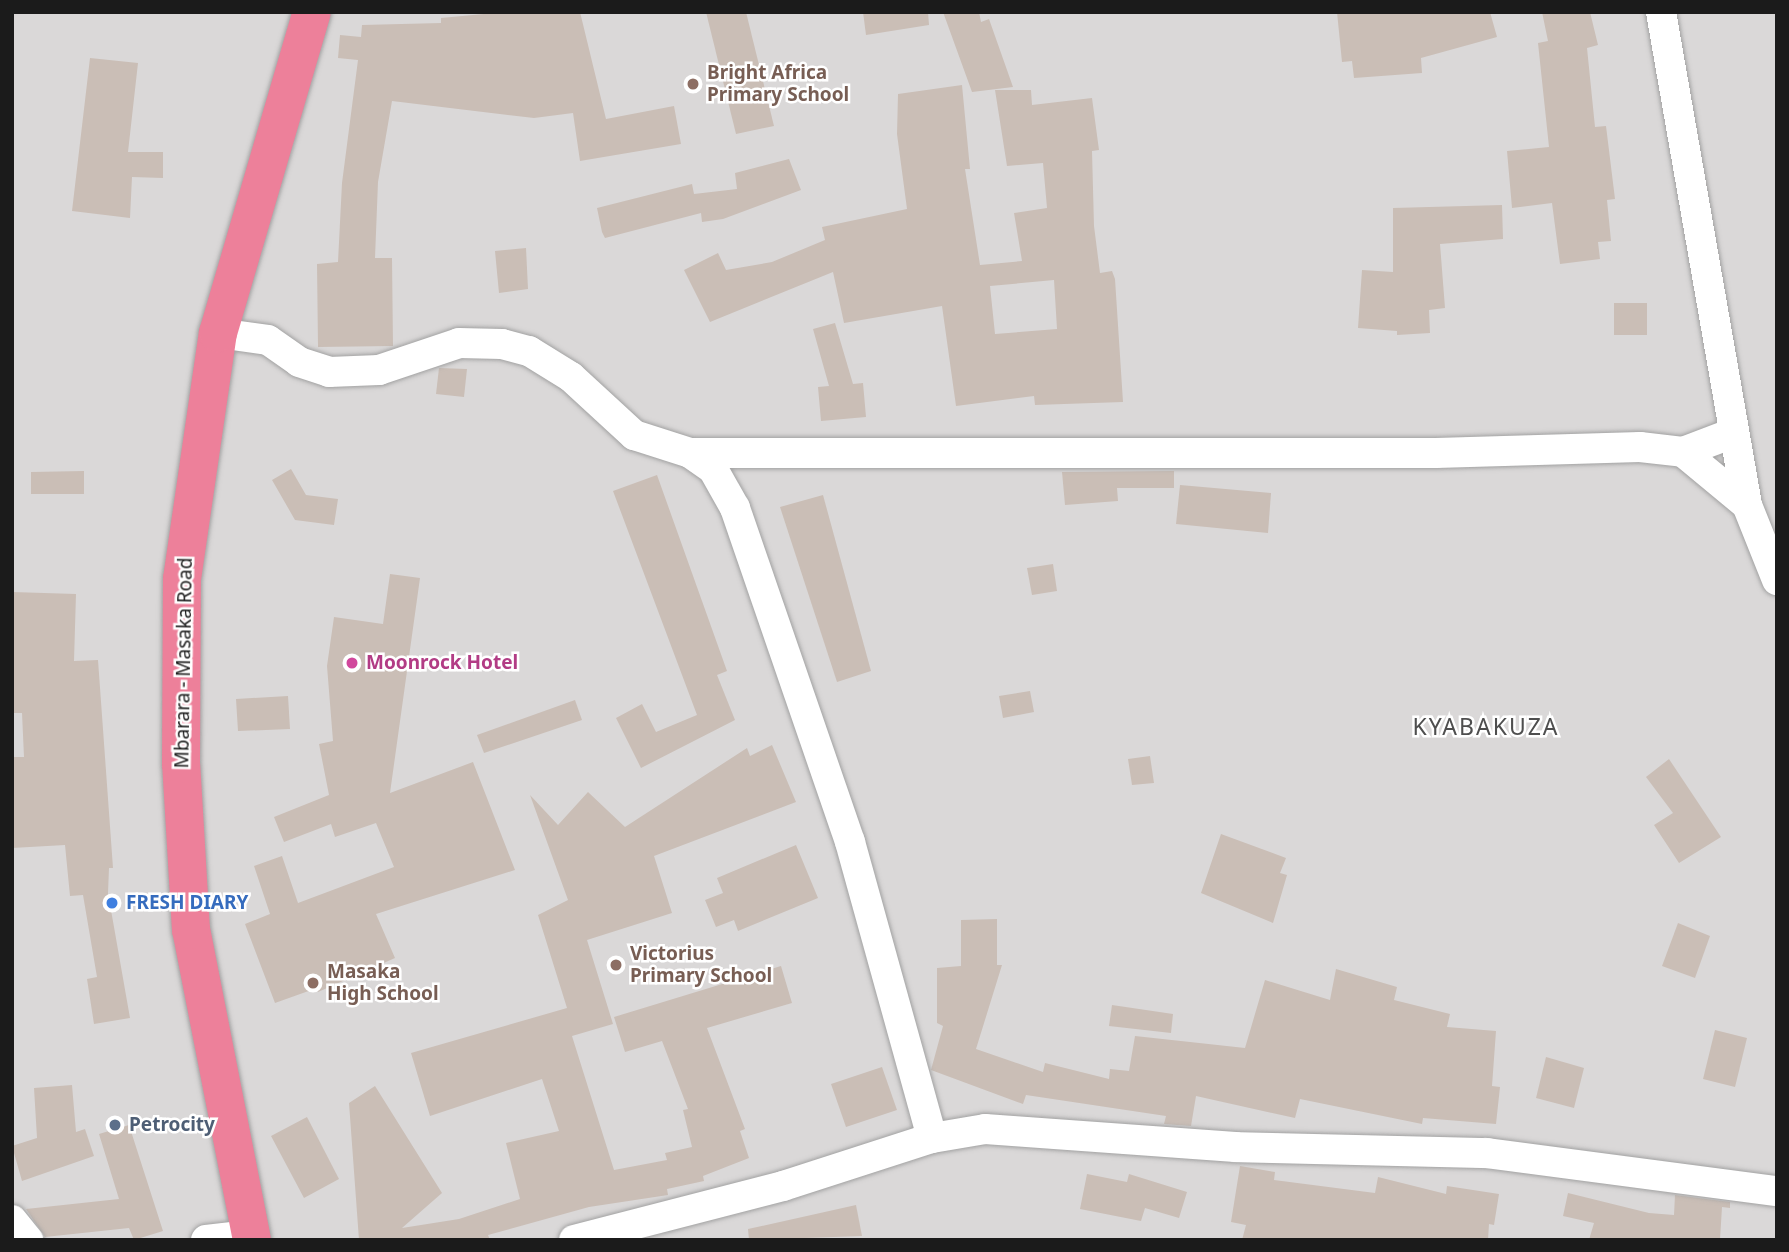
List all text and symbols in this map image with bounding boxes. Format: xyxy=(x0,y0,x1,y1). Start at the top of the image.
place label: Bright Africa Primary School xyxy=(707,62,849,106)
marker: Bright Africa Primary School xyxy=(685,76,701,92)
street label: Mbarara - Masaka Road xyxy=(171,557,197,769)
place label: Moonrock Hotel xyxy=(366,652,518,674)
marker: Moonrock Hotel xyxy=(344,655,360,671)
district label: KYABAKUZA xyxy=(1414,712,1558,740)
place label: FRESH DIARY xyxy=(126,892,248,914)
marker: FRESH DIARY xyxy=(104,895,120,911)
place label: Victorius Primary School xyxy=(630,943,772,987)
marker: Victorius Primary School xyxy=(608,957,624,973)
place label: Masaka High School xyxy=(327,961,439,1005)
marker: Masaka High School xyxy=(305,975,321,991)
place label: Petrocity xyxy=(129,1114,215,1136)
marker: Petrocity xyxy=(107,1117,123,1133)

